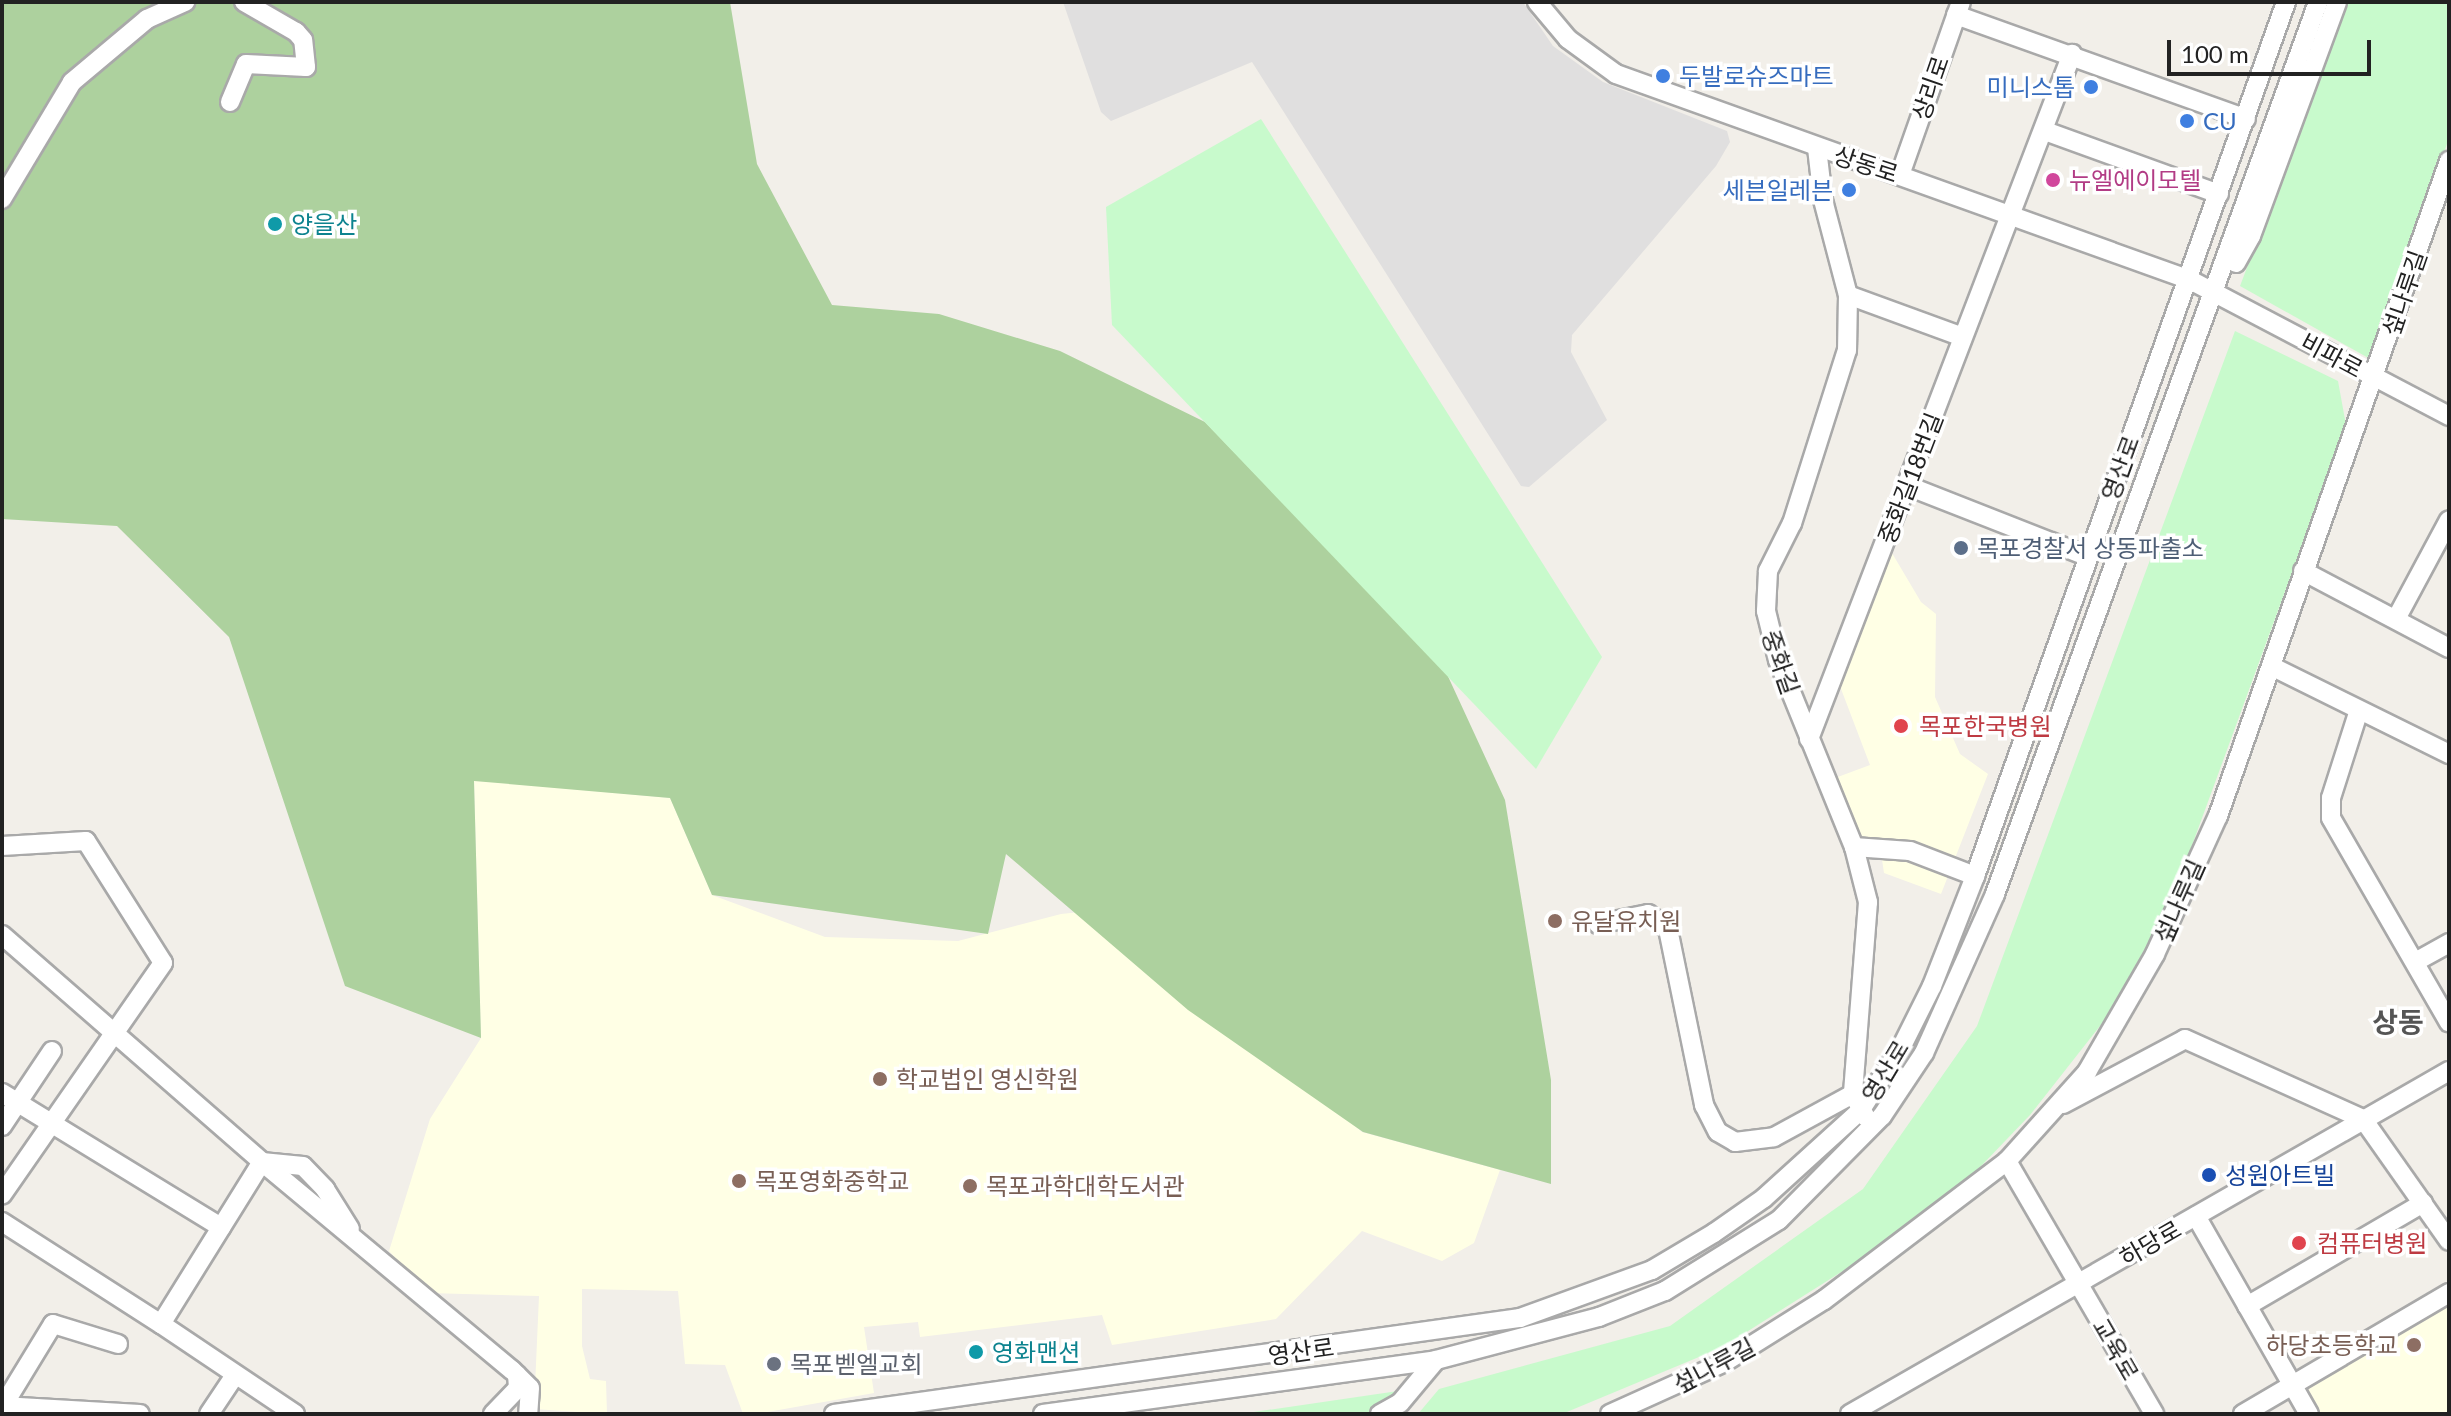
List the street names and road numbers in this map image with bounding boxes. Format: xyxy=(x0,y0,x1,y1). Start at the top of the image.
street label: 상리로 xyxy=(1906,52,1954,124)
street label: 상동로 xyxy=(1830,140,1902,188)
street label: 섶나루길 xyxy=(2376,247,2432,339)
street label: 비파로 xyxy=(2296,327,2368,383)
street label: 중화길18번길 xyxy=(1872,408,1948,548)
street label: 영산로 xyxy=(2095,432,2145,504)
street label: 중화길 xyxy=(1757,626,1805,698)
street label: 섶나루길 xyxy=(2148,855,2210,947)
street label: 영산로 xyxy=(1856,1035,1914,1107)
street label: 하당로 xyxy=(2114,1214,2186,1272)
street label: 교육로 xyxy=(2087,1313,2145,1385)
street label: 영산로 xyxy=(1266,1332,1336,1370)
street label: 섶나루길 xyxy=(1668,1332,1760,1398)

